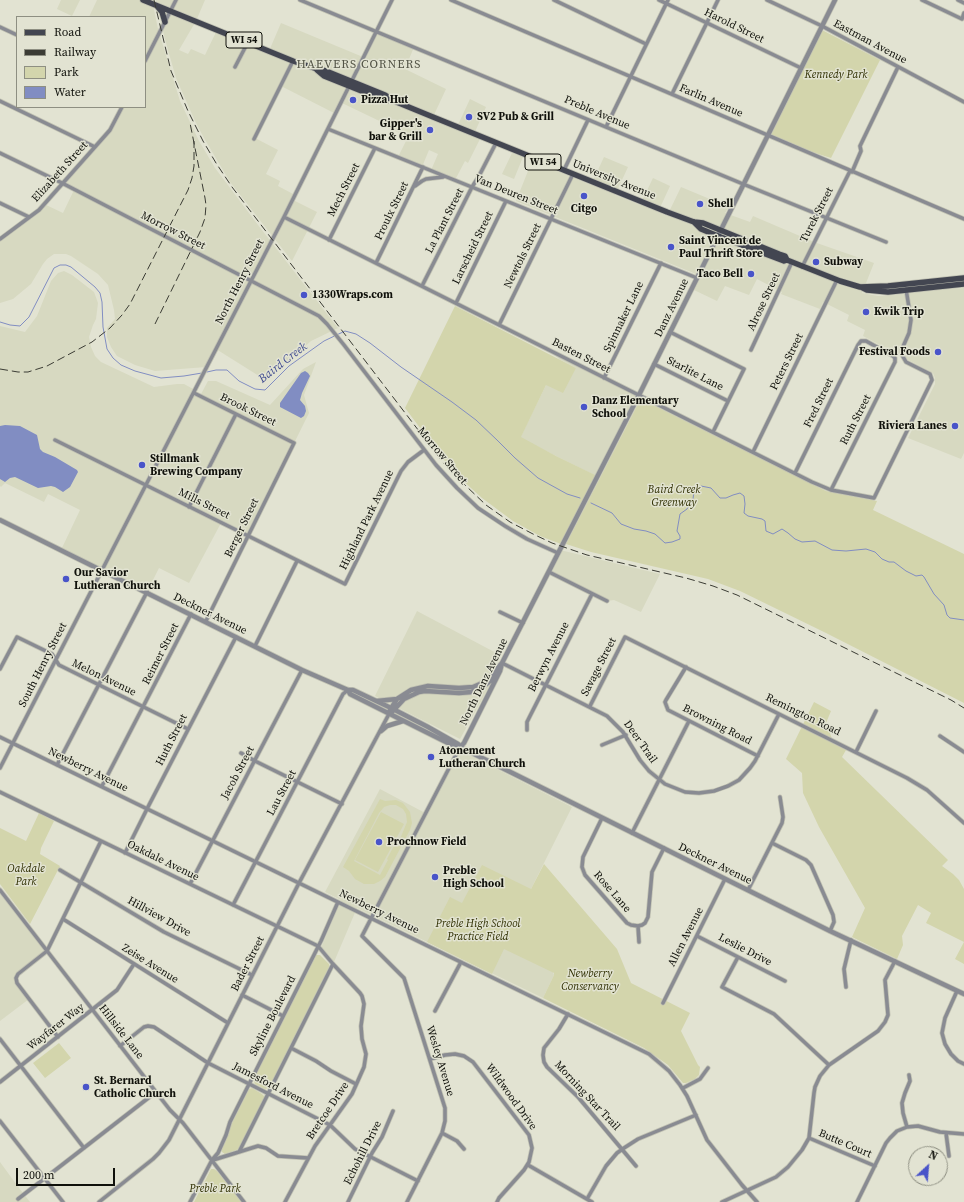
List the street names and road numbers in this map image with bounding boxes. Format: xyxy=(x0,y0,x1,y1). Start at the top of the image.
street label: Harold Street xyxy=(702,6,766,46)
street label: Eastman Avenue xyxy=(831,17,909,67)
road number: WI 54 xyxy=(226,32,262,48)
street label: Farlin Avenue xyxy=(677,82,745,120)
street label: Preble Avenue xyxy=(562,93,632,133)
street label: Elizabeth Street xyxy=(29,139,91,205)
road number: WI 54 xyxy=(525,154,561,170)
street label: University Avenue xyxy=(570,157,658,203)
street label: Mech Street xyxy=(325,161,363,219)
street label: Van Deuren Street xyxy=(472,172,560,218)
street label: Proulx Street xyxy=(372,180,412,242)
street label: Turek Street xyxy=(798,185,836,245)
street label: La Plant Street xyxy=(423,186,467,256)
street label: Morrow Street xyxy=(139,209,207,253)
street label: Larscheid Street xyxy=(450,209,496,287)
street label: Newtols Street xyxy=(502,221,544,291)
street label: North Henry Street xyxy=(213,237,267,327)
street label: Alrose Street xyxy=(745,271,783,333)
street label: Danz Avenue xyxy=(652,276,692,340)
street label: Spinnaker Lane xyxy=(601,279,647,355)
street label: Peters Street xyxy=(768,332,806,392)
street label: Basten Street xyxy=(549,336,613,376)
street label: Starlite Lane xyxy=(664,354,726,394)
street label: Fred Street xyxy=(801,376,837,430)
street label: Brook Street xyxy=(218,391,278,429)
street label: Ruth Street xyxy=(838,393,874,447)
street label: Morrow Street xyxy=(414,425,470,487)
street label: Highland Park Avenue xyxy=(337,468,397,572)
street label: Mills Street xyxy=(176,486,232,522)
street label: Berger Street xyxy=(222,496,262,560)
street label: Deckner Avenue xyxy=(171,590,249,638)
street label: Berwyn Avenue xyxy=(526,620,572,694)
street label: South Henry Street xyxy=(16,621,70,709)
street label: Reimer Street xyxy=(140,621,182,687)
street label: Savage Street xyxy=(579,635,619,699)
street label: North Danz Avenue xyxy=(457,636,511,728)
street label: Melon Avenue xyxy=(70,657,138,699)
street label: Remington Road xyxy=(763,691,843,739)
street label: Browning Road xyxy=(680,702,754,748)
street label: Huth Street xyxy=(153,712,191,768)
street label: Deer Trail xyxy=(620,718,660,766)
street label: Jacob Street xyxy=(219,744,257,802)
street label: Newberry Avenue xyxy=(46,745,130,795)
street label: Lau Street xyxy=(265,768,299,818)
street label: Oakdale Avenue xyxy=(125,838,201,884)
street label: Deckner Avenue xyxy=(676,840,754,888)
street label: Rose Lane xyxy=(590,869,634,915)
street label: Newberry Avenue xyxy=(337,887,421,937)
street label: Hillview Drive xyxy=(125,894,193,940)
street label: Allen Avenue xyxy=(665,905,707,969)
street label: Leslie Drive xyxy=(716,931,774,969)
street label: Bader Street xyxy=(228,934,268,994)
street label: Zeise Avenue xyxy=(119,941,181,987)
street label: Skyline Boulevard xyxy=(247,974,299,1058)
street label: Wayfarer Way xyxy=(25,1001,87,1053)
street label: Hillside Lane xyxy=(96,1002,146,1062)
street label: Wesley Avenue xyxy=(423,1024,457,1098)
street label: Morning Star Trail xyxy=(551,1059,623,1133)
street label: Jamesford Avenue xyxy=(230,1060,316,1112)
street label: Wildwood Drive xyxy=(483,1061,539,1133)
street label: Bretcoe Drive xyxy=(304,1080,352,1142)
street label: Echohill Drive xyxy=(341,1119,385,1187)
street label: Butte Court xyxy=(817,1127,873,1161)

